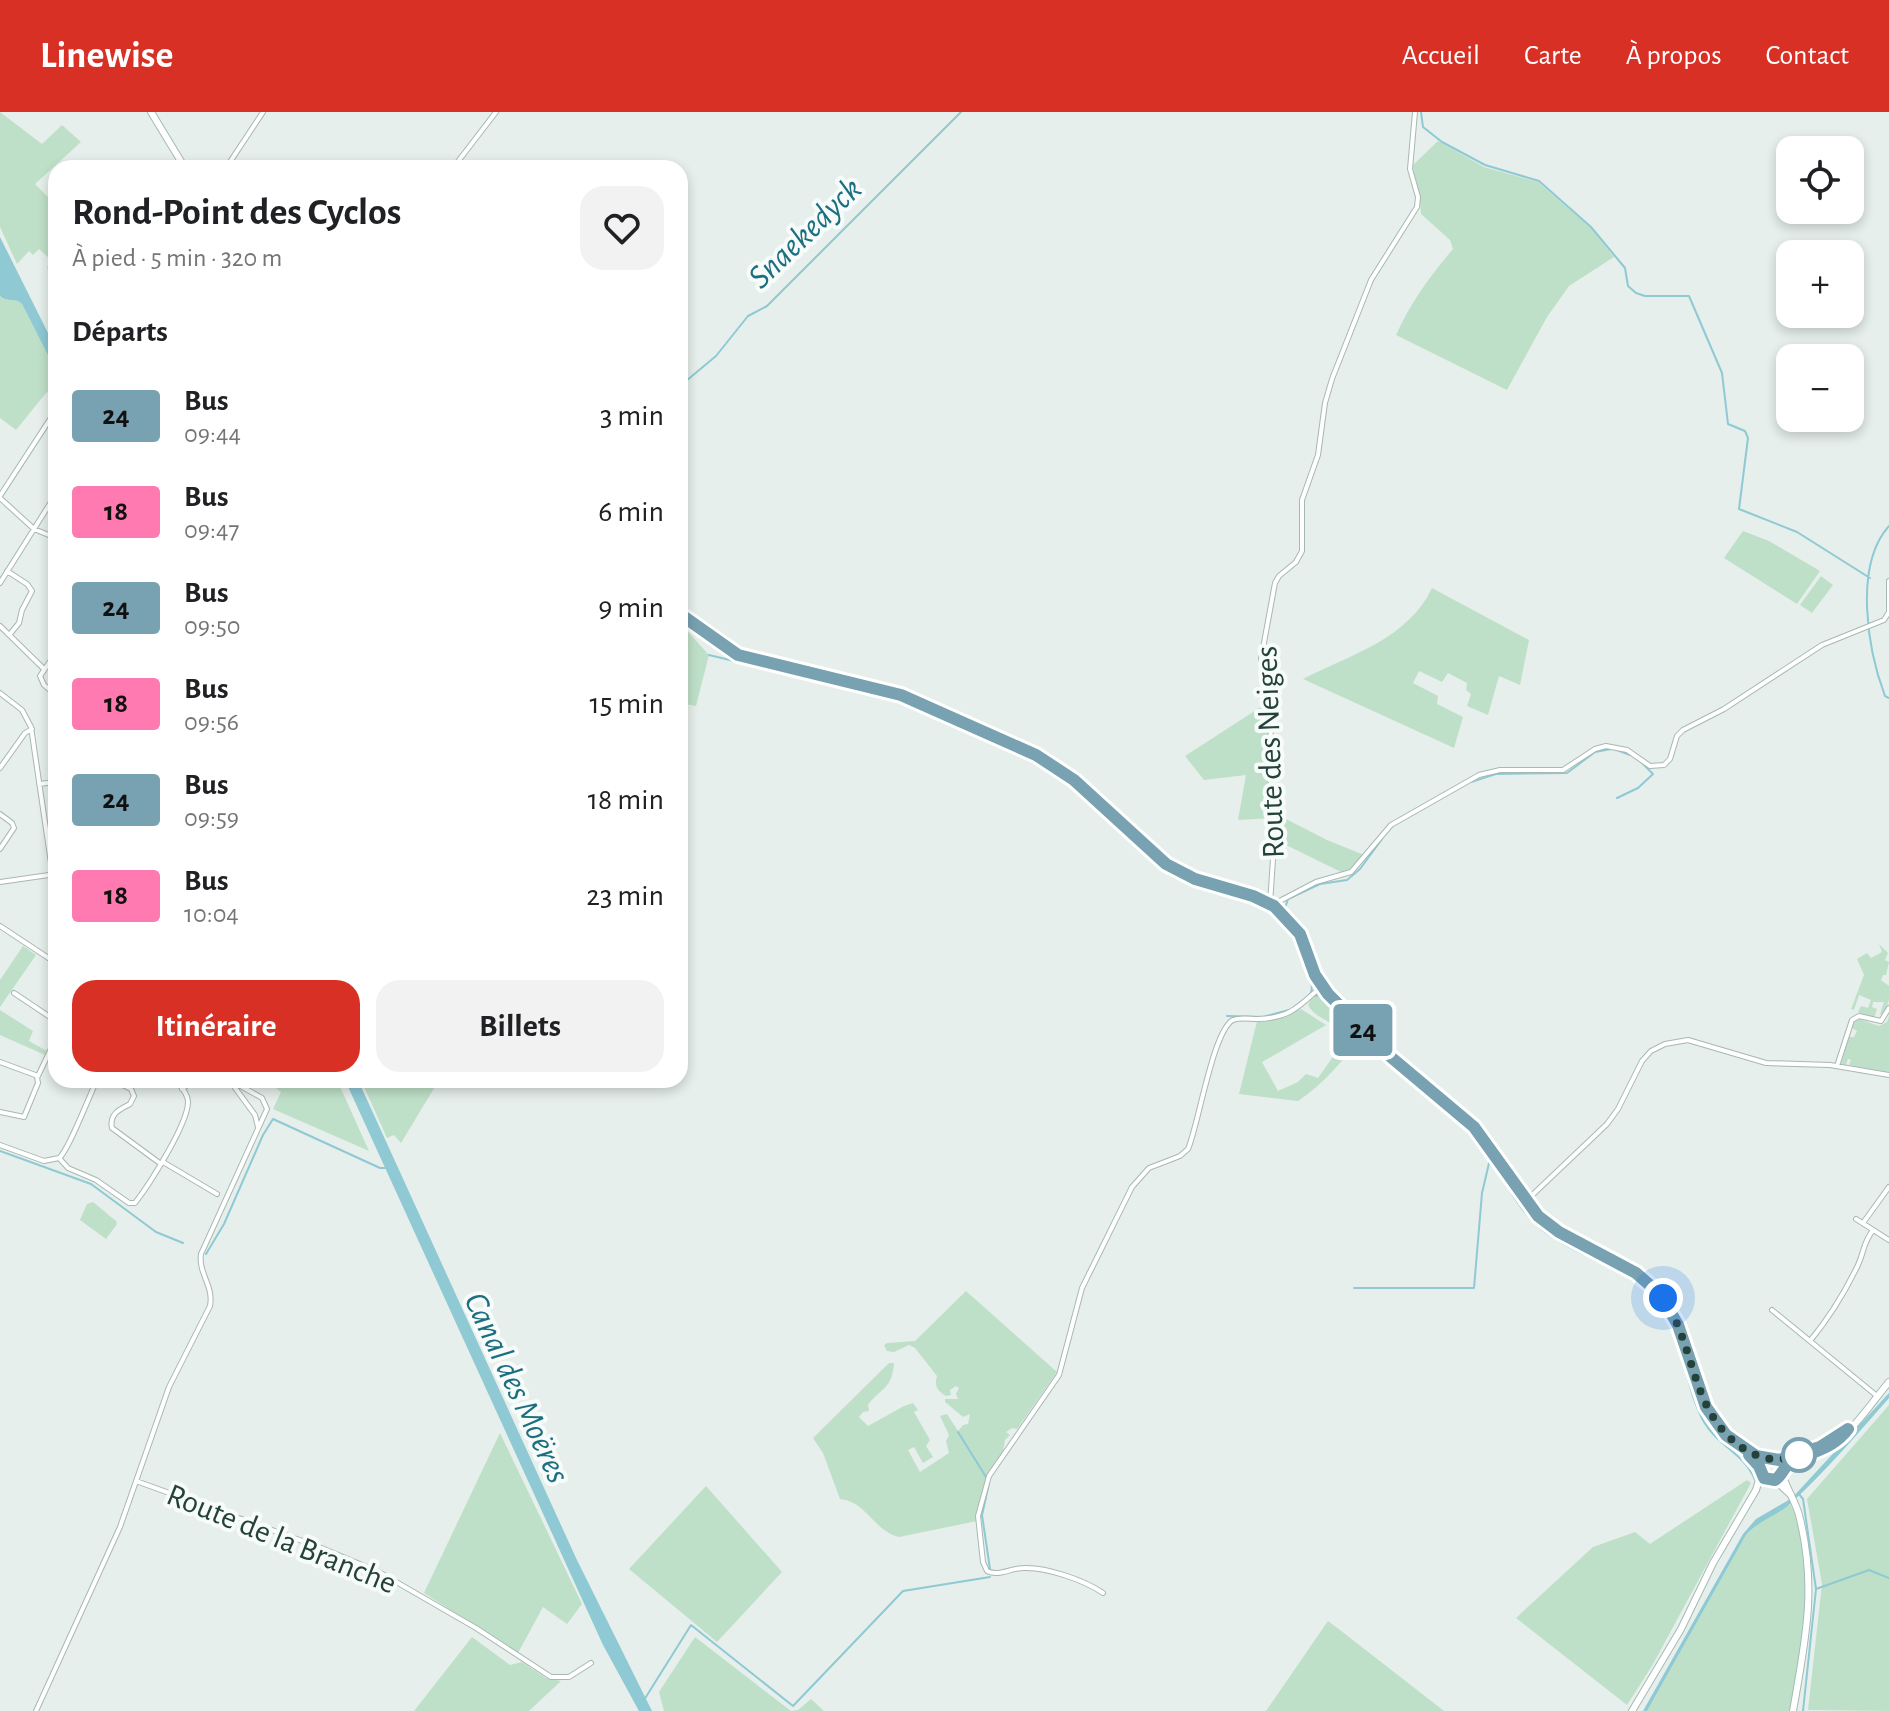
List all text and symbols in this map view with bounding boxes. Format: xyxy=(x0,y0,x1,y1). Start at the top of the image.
text: Linewise xyxy=(40,37,173,75)
text: Accueil xyxy=(1402,42,1480,70)
text: Carte xyxy=(1524,42,1582,70)
text: À propos xyxy=(1626,42,1722,70)
text: Contact xyxy=(1766,42,1849,70)
map controls xyxy=(1776,136,1864,432)
button: locate xyxy=(1776,136,1864,224)
water label: Snaekedyck xyxy=(742,172,868,295)
button: heart xyxy=(580,186,664,270)
text: Rond-Point des Cyclos xyxy=(72,194,401,232)
button: + xyxy=(1776,240,1864,328)
text: À pied · 5 min · 320 m xyxy=(72,245,282,271)
text: Départs xyxy=(72,317,168,347)
button: − xyxy=(1776,344,1864,432)
text: Bus xyxy=(184,386,229,416)
text: 3 min xyxy=(600,401,664,431)
text: 24 xyxy=(102,402,130,430)
text: 09:44 xyxy=(184,421,241,447)
text: Bus xyxy=(184,482,229,512)
text: 6 min xyxy=(598,497,664,527)
text: 18 xyxy=(104,498,128,526)
text: 09:47 xyxy=(184,517,239,543)
text: Bus xyxy=(184,578,229,608)
text: 9 min xyxy=(598,593,664,623)
text: 24 xyxy=(102,594,130,622)
text: 09:50 xyxy=(184,613,241,639)
street label: Route des Neiges xyxy=(1250,645,1290,859)
text: Bus xyxy=(184,674,229,704)
text: 15 min xyxy=(589,689,664,719)
text: 18 xyxy=(104,690,128,718)
text: 09:56 xyxy=(184,709,239,735)
text: Bus xyxy=(184,770,229,800)
text: 18 min xyxy=(588,785,664,815)
text: 24 xyxy=(102,786,130,814)
text: 09:59 xyxy=(184,805,239,831)
text: Bus xyxy=(184,866,229,896)
text: 23 min xyxy=(586,881,664,911)
text: 18 xyxy=(104,882,128,910)
text: 10:04 xyxy=(184,901,239,927)
button: Itinéraire xyxy=(72,980,360,1072)
button: Billets xyxy=(376,980,664,1072)
line badge: 24 xyxy=(1327,1004,1399,1056)
text: 24 xyxy=(1349,1016,1377,1044)
your location xyxy=(1643,1278,1683,1318)
water label: Canal des Moëres xyxy=(457,1288,575,1488)
unlabelled marker xyxy=(1782,1438,1816,1472)
street label: Route de la Branche xyxy=(162,1478,401,1600)

